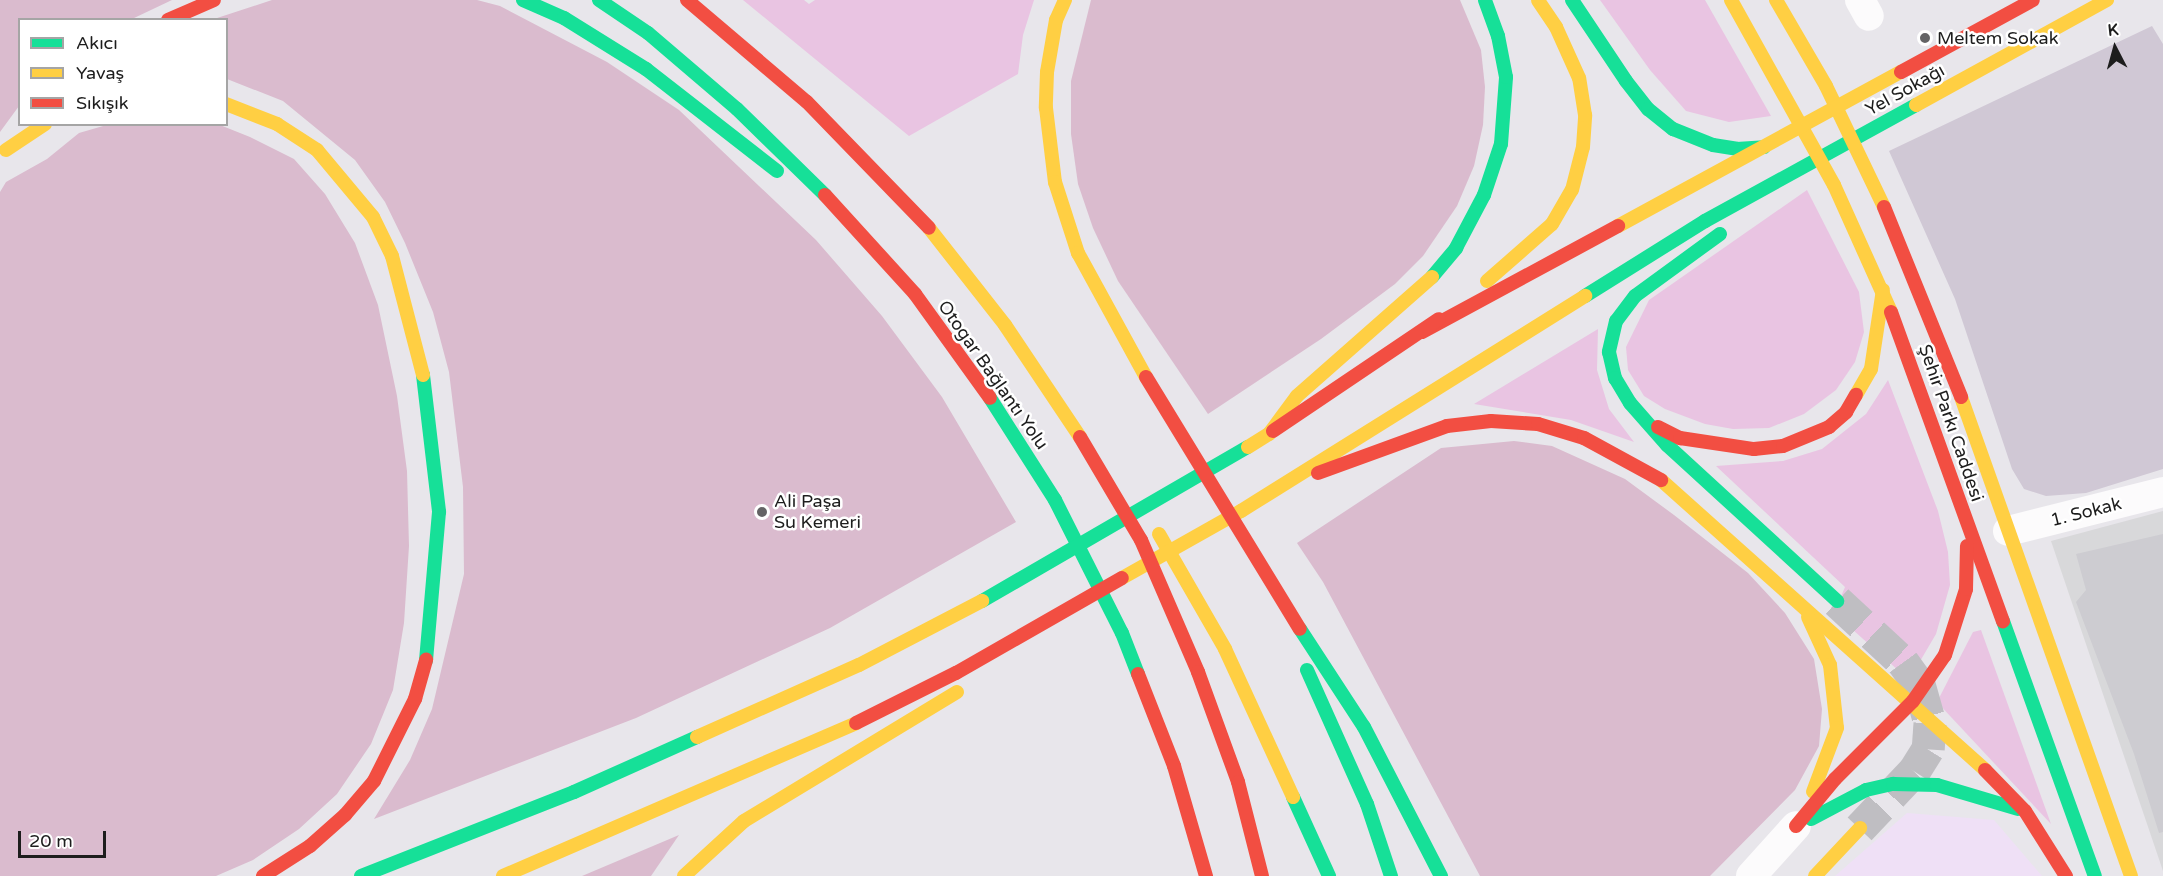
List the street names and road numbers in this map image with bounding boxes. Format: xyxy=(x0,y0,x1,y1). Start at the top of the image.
street label: Yel Sokağı xyxy=(1862,59,1948,121)
street label: Otogar Bağlantı Yolu xyxy=(933,296,1053,454)
street label: Şehir Parkı Caddesi xyxy=(1914,342,1988,504)
street label: 1. Sokak xyxy=(2048,493,2124,531)

